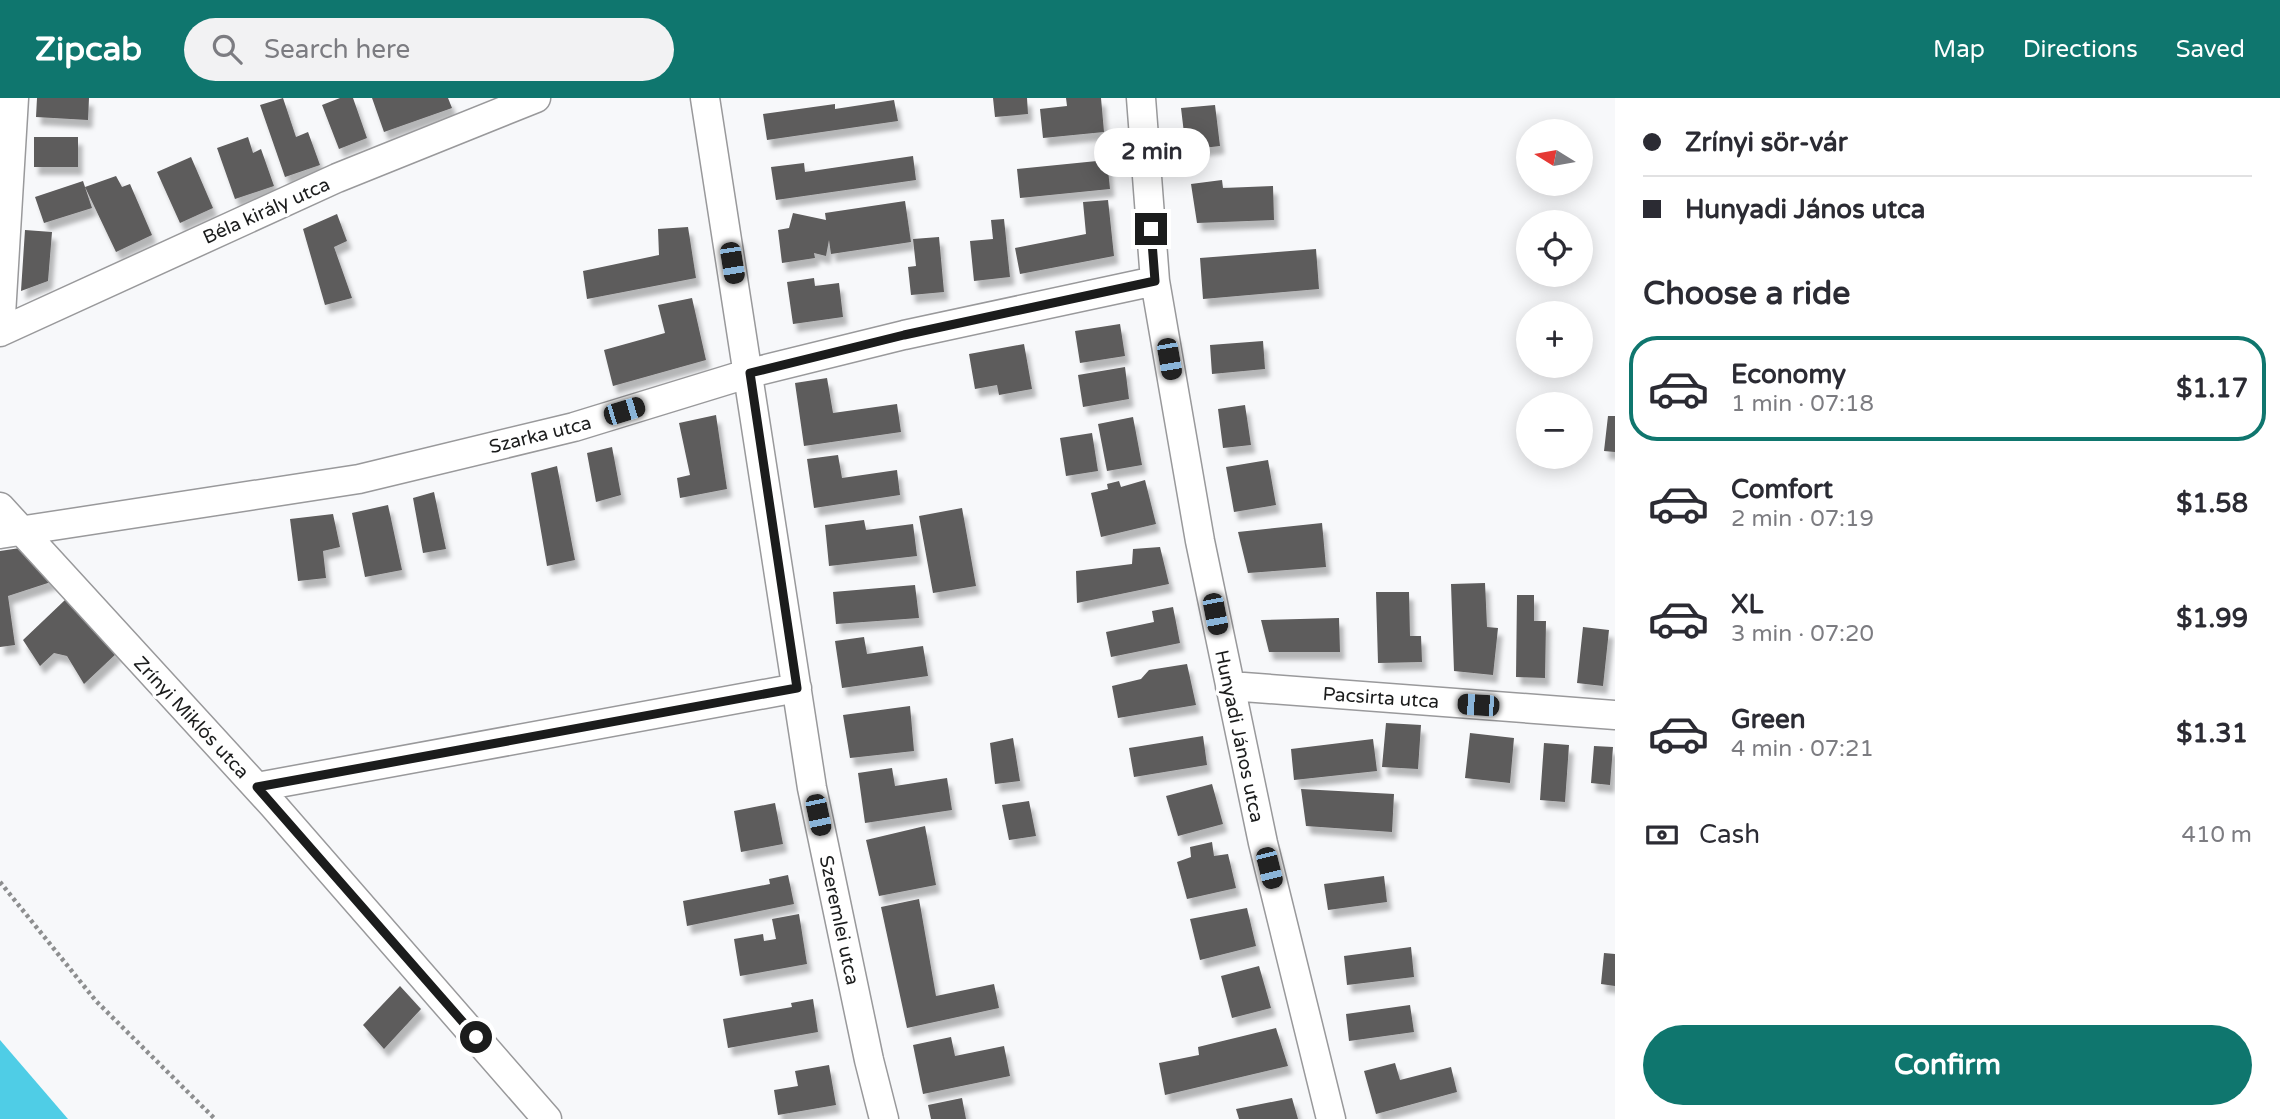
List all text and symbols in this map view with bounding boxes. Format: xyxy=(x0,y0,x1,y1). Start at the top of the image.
search box xyxy=(184,18,674,81)
text: Zipcab xyxy=(35,30,142,69)
icon: search xyxy=(208,30,246,68)
text: Search here xyxy=(264,34,410,65)
text: Map xyxy=(1933,35,1985,64)
text: Directions xyxy=(2023,35,2138,64)
text: Saved xyxy=(2176,35,2245,64)
north arrow xyxy=(1516,119,1592,196)
map controls xyxy=(1516,119,1593,469)
text: Zrínyi sör-vár xyxy=(1685,127,1848,158)
callout: 2 min xyxy=(1093,128,1209,176)
text: 2 min xyxy=(1121,138,1183,166)
street label: Béla király utca xyxy=(200,173,333,249)
text: Hunyadi János utca xyxy=(1685,194,1925,225)
button: locate xyxy=(1516,210,1593,287)
route end xyxy=(1135,213,1167,245)
car xyxy=(719,241,746,285)
text: Choose a ride xyxy=(1643,275,1850,313)
button: + xyxy=(1516,301,1593,378)
car xyxy=(1156,336,1183,382)
icon: car xyxy=(1647,357,1710,420)
text: Economy xyxy=(1731,359,1846,390)
text: $1.17 xyxy=(2176,373,2248,404)
text: 1 min · 07:18 xyxy=(1731,390,1874,418)
button: − xyxy=(1516,392,1593,469)
car xyxy=(601,395,648,427)
street label: Szarka utca xyxy=(487,412,594,458)
icon: car xyxy=(1647,472,1710,535)
text: Comfort xyxy=(1731,474,1833,505)
text: $1.58 xyxy=(2176,488,2248,519)
text: 2 min · 07:19 xyxy=(1731,505,1874,533)
icon: car xyxy=(1647,587,1710,650)
text: XL xyxy=(1731,589,1763,620)
car xyxy=(1201,591,1230,637)
text: $1.99 xyxy=(2176,603,2248,634)
text: 3 min · 07:20 xyxy=(1731,620,1874,648)
street label: Hunyadi János utca xyxy=(1210,648,1268,824)
street label: Zrínyi Miklós utca xyxy=(129,652,253,783)
street label: Pacsirta utca xyxy=(1322,683,1440,713)
car xyxy=(1457,693,1500,717)
icon: car xyxy=(1647,702,1710,765)
text: Green xyxy=(1731,704,1806,735)
text: $1.31 xyxy=(2176,718,2248,749)
text: 4 min · 07:21 xyxy=(1731,735,1874,763)
car xyxy=(804,792,833,838)
icon: cash xyxy=(1643,816,1681,854)
text: Cash xyxy=(1699,819,1760,850)
text: 410 m xyxy=(2182,821,2252,849)
car xyxy=(1254,845,1285,891)
street label: Szeremlei utca xyxy=(815,853,863,987)
route start xyxy=(460,1021,492,1053)
button: Confirm xyxy=(1643,1025,2252,1105)

